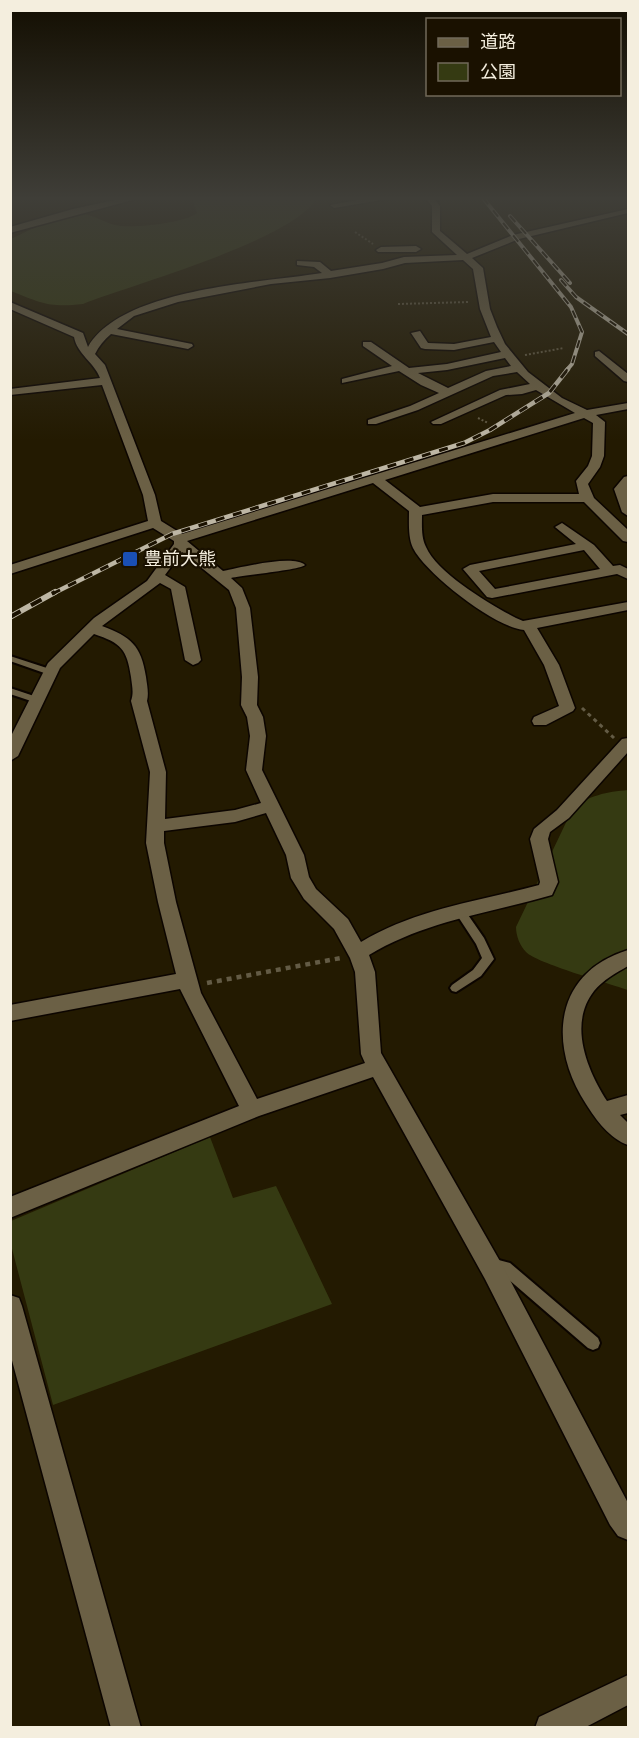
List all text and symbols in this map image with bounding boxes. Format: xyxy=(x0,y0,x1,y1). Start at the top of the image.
legend xyxy=(426,18,621,96)
text: 道路 xyxy=(480,32,516,52)
text: 公園 xyxy=(480,62,516,82)
place label: 豊前大熊 xyxy=(144,549,216,569)
marker: 豊前大熊 xyxy=(121,550,139,568)

